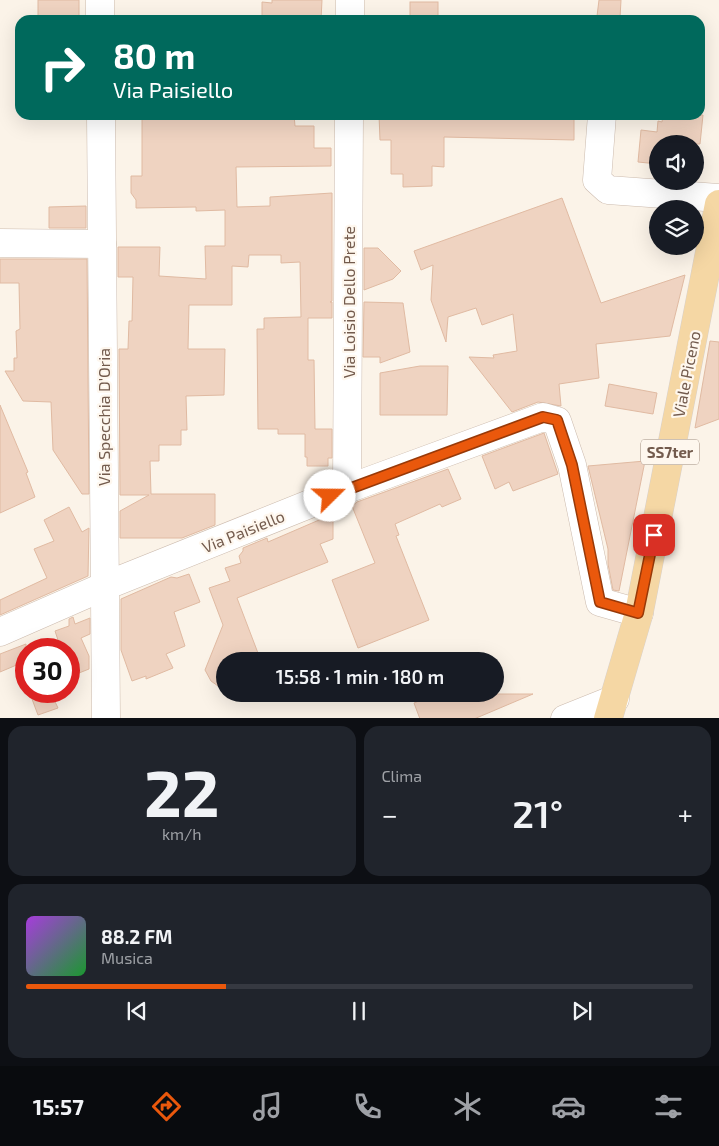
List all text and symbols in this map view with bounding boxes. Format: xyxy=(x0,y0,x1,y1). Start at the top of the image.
text: 80 m xyxy=(113,34,195,76)
icon: right xyxy=(30,35,95,100)
text: Via Paisiello xyxy=(113,76,233,102)
map controls xyxy=(649,135,704,255)
button: sound xyxy=(649,135,704,190)
button: layers xyxy=(649,200,704,255)
street label: Via Loisio Dello Prete xyxy=(339,226,358,378)
street label: Viale Piceno xyxy=(668,329,704,419)
street label: Via Specchia D'Oria xyxy=(94,348,113,486)
road number: SS7ter xyxy=(641,440,699,464)
position arrow xyxy=(303,469,355,521)
street label: Via Paisiello xyxy=(199,506,287,556)
pin xyxy=(633,514,675,556)
icon: arrive xyxy=(640,521,668,549)
speed limit sign: 30 xyxy=(15,638,80,703)
text: 15:58 · 1 min · 180 m xyxy=(276,665,444,688)
text: 22 xyxy=(144,752,220,830)
text: Clima xyxy=(382,766,422,785)
text: 21° xyxy=(512,790,563,836)
text: − xyxy=(382,797,398,831)
text: + xyxy=(678,797,693,831)
text: km/h xyxy=(162,824,202,843)
text: 88.2 FM xyxy=(101,925,172,948)
text: Musica xyxy=(101,948,153,967)
icon: previous xyxy=(123,997,151,1025)
icon: pause xyxy=(345,997,373,1025)
icon: next xyxy=(568,997,596,1025)
icon: directions xyxy=(149,1089,184,1124)
icon: music xyxy=(250,1089,285,1124)
icon: phone xyxy=(350,1089,385,1124)
icon: climate xyxy=(450,1089,485,1124)
icon: car xyxy=(551,1089,586,1124)
icon: filters xyxy=(651,1089,686,1124)
text: 15:57 xyxy=(33,1093,84,1119)

